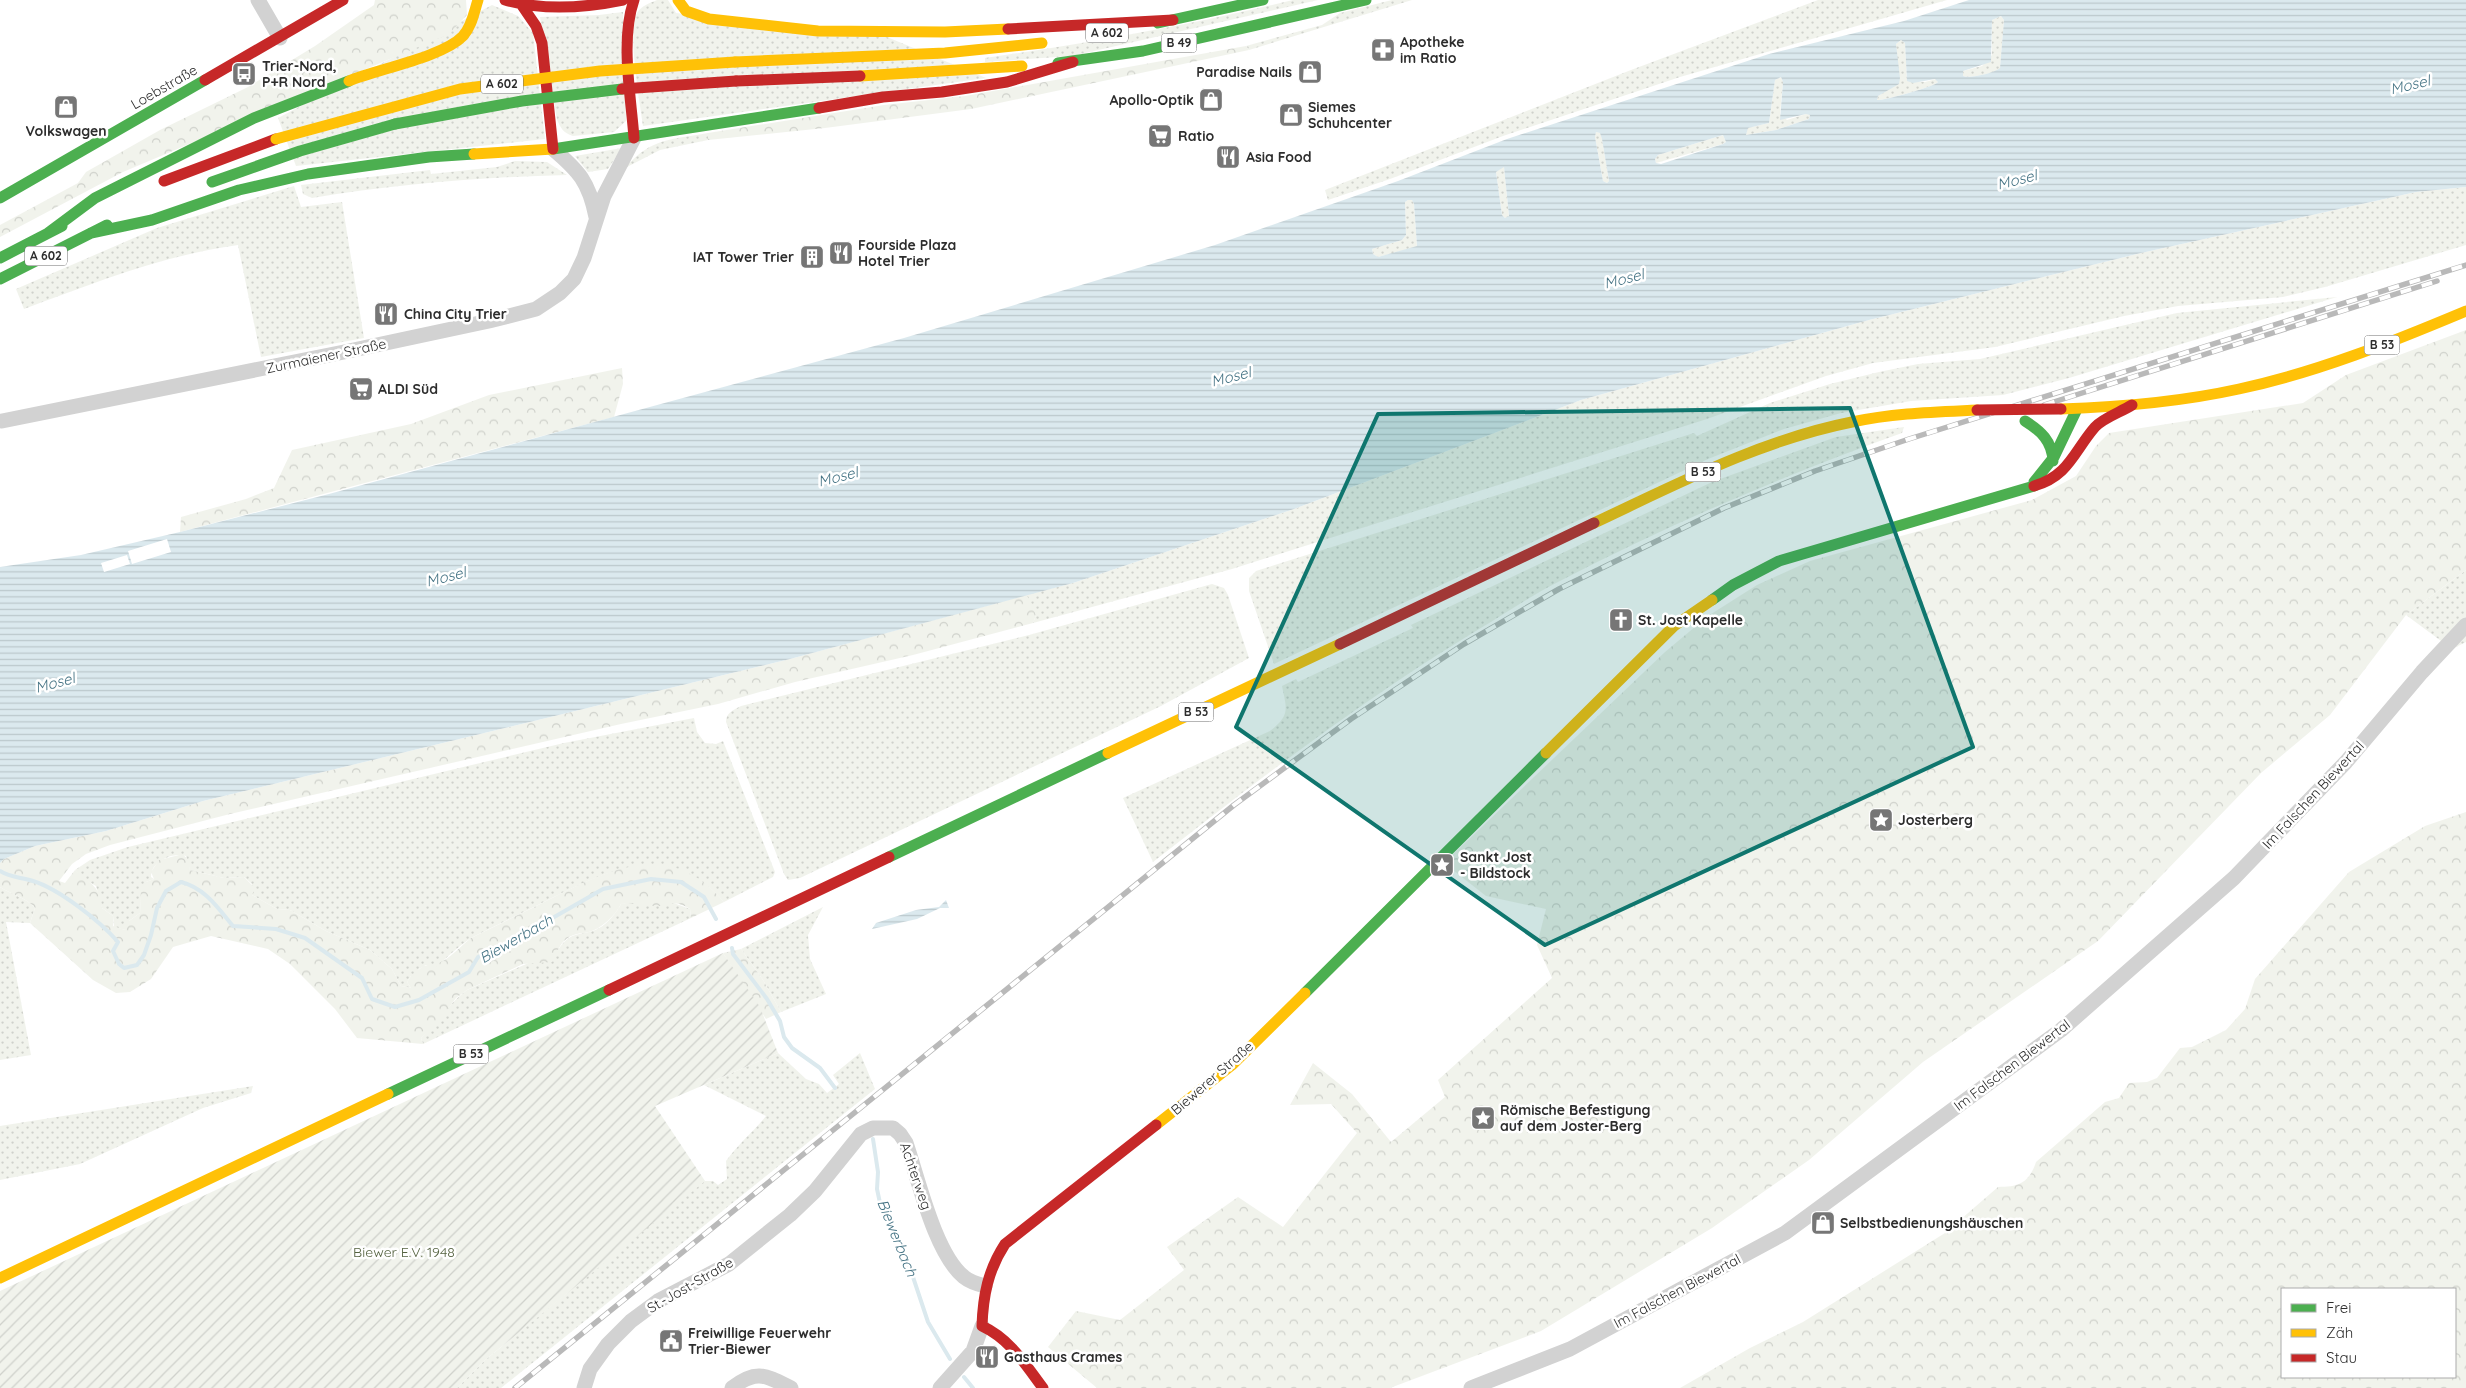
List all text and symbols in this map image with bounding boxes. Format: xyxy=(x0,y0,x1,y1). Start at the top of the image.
road number: A 602 xyxy=(1086,23,1128,42)
place label: Apotheke im Ratio xyxy=(1400,33,1465,67)
road number: B 49 xyxy=(1162,34,1196,52)
pharmacy icon: Apotheke im Ratio xyxy=(1370,37,1396,63)
place label: Trier-Nord, P+R Nord xyxy=(262,57,337,91)
shop icon: Paradise Nails xyxy=(1297,59,1323,85)
street label: Loebstraße xyxy=(128,61,200,113)
bus stop icon: Trier-Nord, P+R Nord xyxy=(231,61,257,87)
place label: Paradise Nails xyxy=(1196,63,1292,81)
water label: Mosel xyxy=(2388,70,2433,98)
road number: A 602 xyxy=(481,74,523,94)
shop icon: Apollo-Optik xyxy=(1198,87,1224,113)
place label: Apollo-Optik xyxy=(1109,91,1194,109)
shop icon: Volkswagen xyxy=(53,94,79,120)
place label: Siemes Schuhcenter xyxy=(1308,98,1392,132)
shop icon: Siemes Schuhcenter xyxy=(1278,102,1304,128)
place label: Volkswagen xyxy=(25,122,107,140)
supermarket icon: Ratio xyxy=(1147,123,1173,149)
place label: Ratio xyxy=(1178,127,1214,145)
restaurant icon: Asia Food xyxy=(1215,144,1241,170)
place label: Asia Food xyxy=(1246,148,1312,166)
water label: Mosel xyxy=(1995,165,2040,194)
place label: Fourside Plaza Hotel Trier xyxy=(858,236,956,270)
restaurant icon: Fourside Plaza Hotel Trier xyxy=(828,240,854,266)
building icon: IAT Tower Trier xyxy=(799,244,825,270)
road number: A 602 xyxy=(25,247,67,266)
place label: IAT Tower Trier xyxy=(693,248,794,266)
water label: Mosel xyxy=(1602,264,1647,293)
restaurant icon: China City Trier xyxy=(373,301,399,327)
place label: China City Trier xyxy=(404,305,507,323)
street label: Zurmaiener Straße xyxy=(264,334,388,378)
road number: B 53 xyxy=(2364,336,2400,354)
water label: Mosel xyxy=(1209,362,1254,391)
supermarket icon: ALDI Süd xyxy=(348,376,374,402)
place label: ALDI Süd xyxy=(378,380,438,398)
water label: Mosel xyxy=(816,462,861,491)
road number: B 53 xyxy=(1686,462,1720,482)
water label: Mosel xyxy=(424,562,469,591)
church icon: St. Jost Kapelle xyxy=(1608,607,1634,633)
place label: St. Jost Kapelle xyxy=(1638,611,1743,629)
water label: Mosel xyxy=(33,668,78,697)
road number: B 53 xyxy=(1178,702,1214,722)
street label: Im Falschen Biewertal xyxy=(2258,737,2368,853)
place icon: Josterberg xyxy=(1868,807,1894,833)
place label: Josterberg xyxy=(1898,811,1973,829)
place label: Sankt Jost - Bildstock xyxy=(1460,848,1532,882)
place icon: Sankt Jost - Bildstock xyxy=(1429,852,1455,878)
water label: Biewerbach xyxy=(476,910,556,967)
street label: Im Falschen Biewertal xyxy=(1950,1015,2074,1115)
street label: Biewerer Straße xyxy=(1167,1037,1257,1119)
road number: B 53 xyxy=(454,1044,488,1064)
place label: Römische Befestigung auf dem Joster-Berg xyxy=(1500,1101,1651,1135)
place icon: Römische Befestigung auf dem Joster-Berg xyxy=(1470,1105,1496,1131)
street label: Achterweg xyxy=(896,1140,936,1212)
water label: Biewerbach xyxy=(873,1196,922,1280)
shop icon: Selbstbedienungshäuschen xyxy=(1810,1210,1836,1236)
place label: Selbstbedienungshäuschen xyxy=(1840,1214,2023,1232)
park label: Biewer E.V. 1948 xyxy=(353,1243,455,1261)
street label: Im Falschen Biewertal xyxy=(1610,1250,1744,1332)
street label: St.-Jost-Straße xyxy=(644,1253,736,1317)
legend xyxy=(2281,1288,2456,1378)
text: Frei xyxy=(2326,1298,2352,1317)
text: Zäh xyxy=(2326,1323,2353,1342)
place label: Freiwillige Feuerwehr Trier-Biewer xyxy=(688,1324,831,1358)
public building icon: Freiwillige Feuerwehr Trier-Biewer xyxy=(658,1328,684,1354)
restaurant icon: Gasthaus Crames xyxy=(974,1344,1000,1370)
place label: Gasthaus Crames xyxy=(1004,1348,1123,1366)
text: Stau xyxy=(2326,1348,2357,1367)

